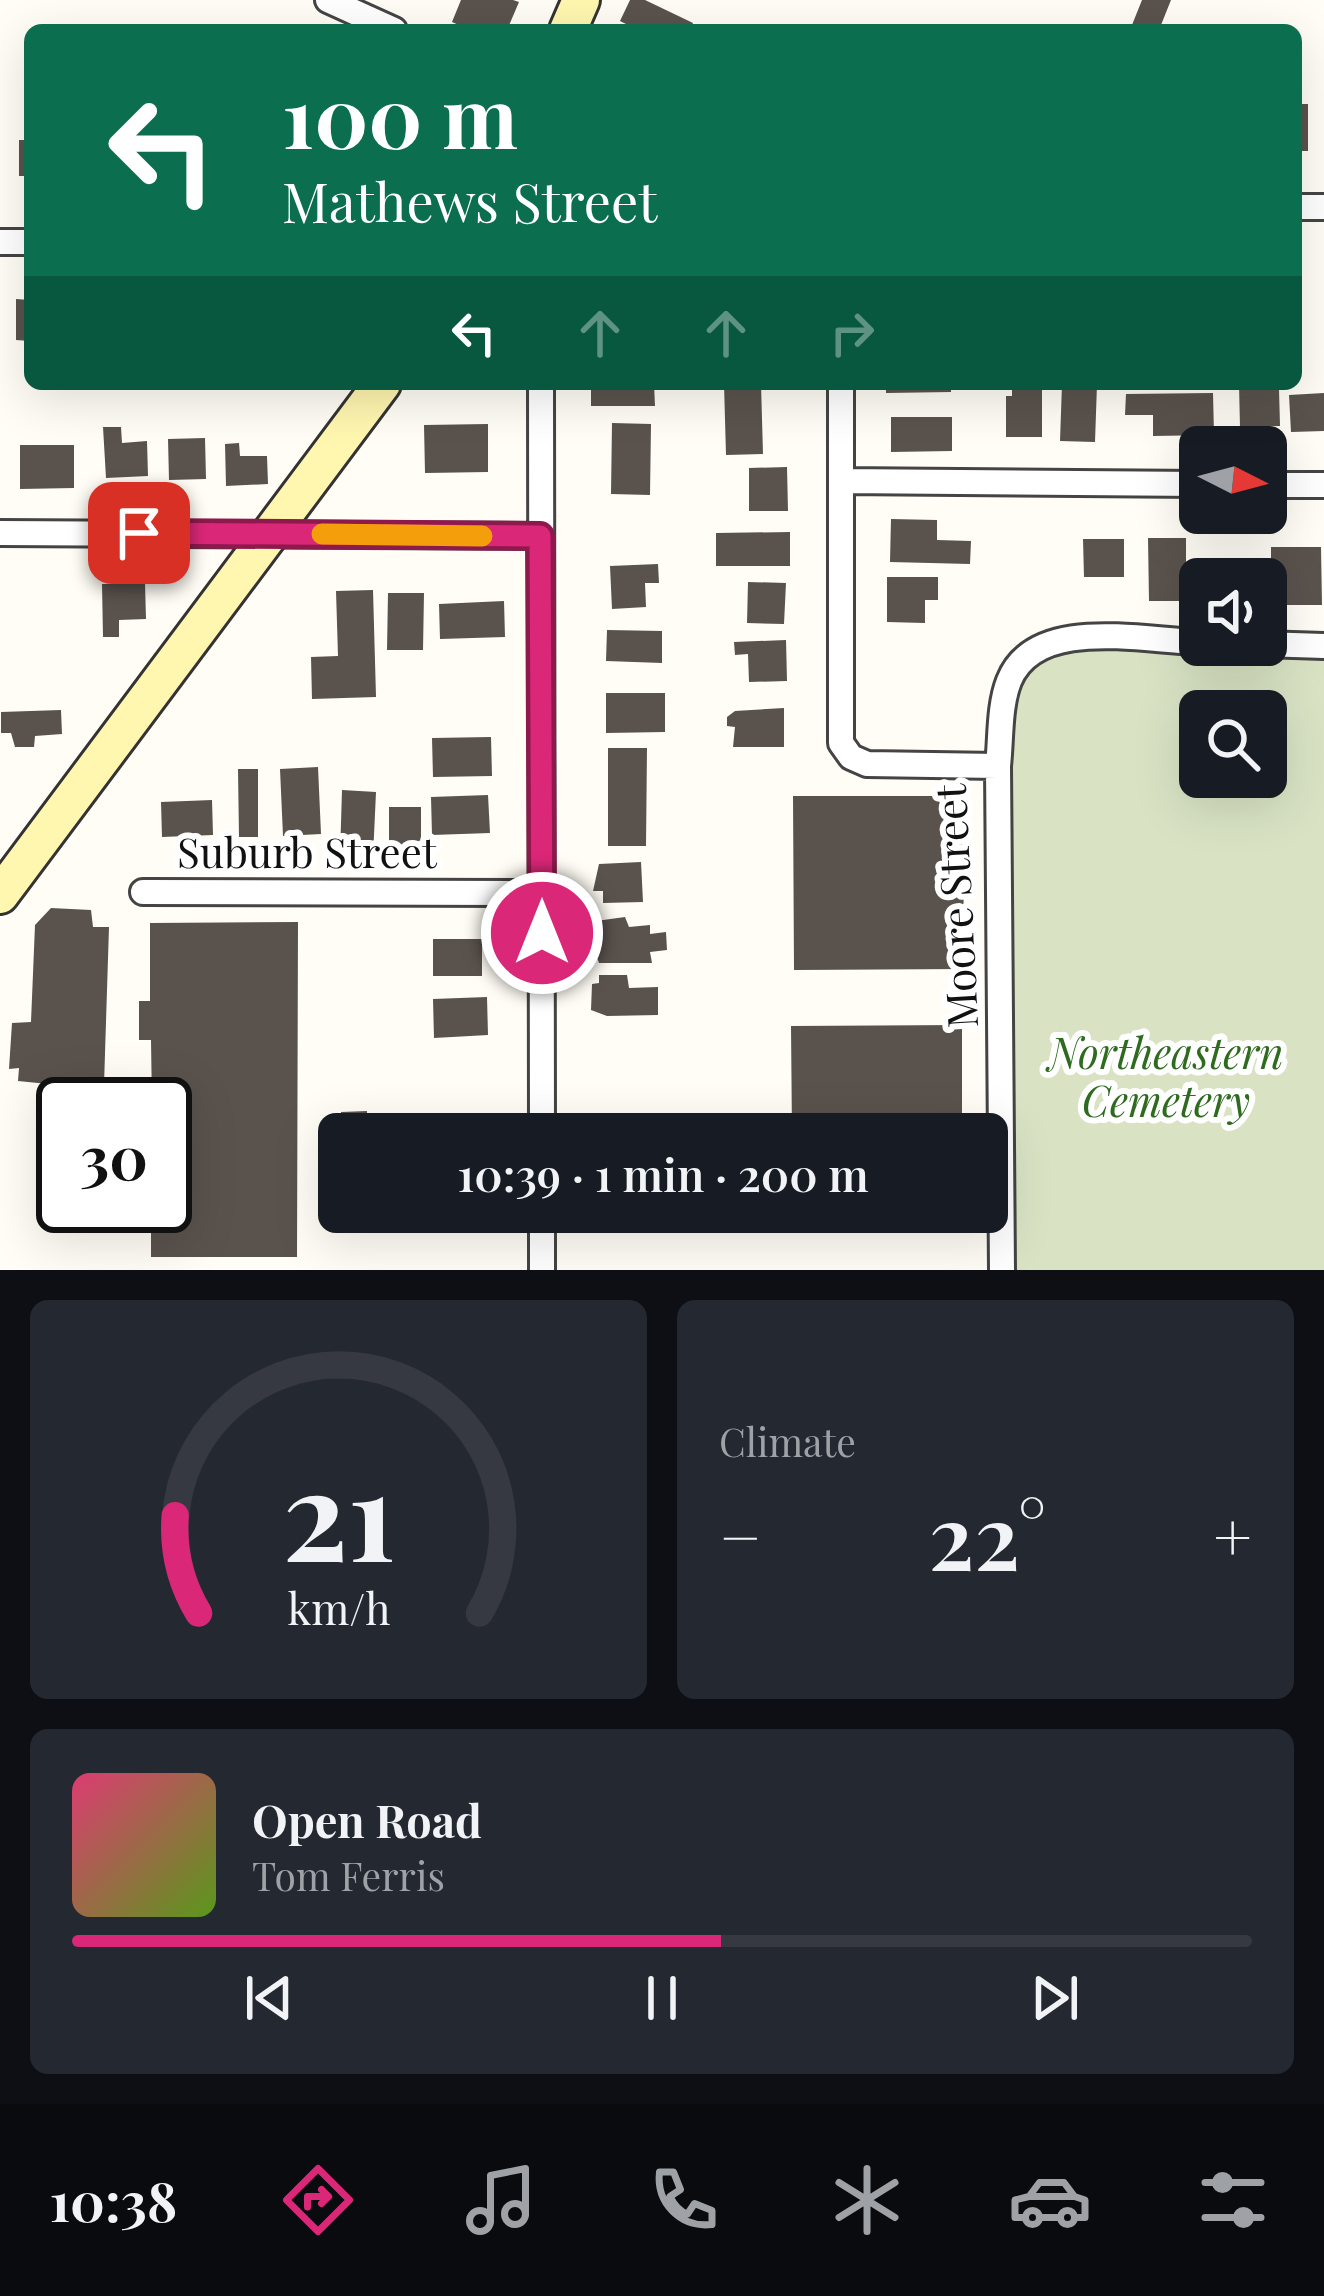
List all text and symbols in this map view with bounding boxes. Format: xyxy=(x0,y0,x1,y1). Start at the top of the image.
text: 100 m xyxy=(282,58,518,170)
icon: left xyxy=(84,72,240,228)
text: Mathews Street xyxy=(282,165,657,237)
icon: left xyxy=(441,300,507,366)
icon: ahead xyxy=(567,300,633,366)
icon: ahead xyxy=(693,300,759,366)
icon: right xyxy=(819,300,885,366)
north arrow xyxy=(1179,426,1287,534)
map controls xyxy=(1179,426,1287,798)
pin xyxy=(88,482,190,584)
icon: arrive xyxy=(106,500,172,566)
button: sound xyxy=(1179,558,1287,666)
button: search xyxy=(1179,690,1287,798)
street label: Moore Street xyxy=(921,782,989,1030)
street label: Suburb Street xyxy=(177,823,438,879)
position arrow xyxy=(479,870,605,996)
park label: Northeastern Cemetery xyxy=(1044,1024,1284,1128)
speed limit sign: 30 xyxy=(36,1077,192,1233)
text: 10:39 · 1 min · 200 m xyxy=(457,1143,869,1203)
text: Climate xyxy=(719,1415,856,1467)
text: 21 xyxy=(282,1427,395,1593)
text: 22° xyxy=(928,1474,1047,1594)
text: − xyxy=(719,1491,762,1579)
text: + xyxy=(1213,1491,1252,1579)
text: km/h xyxy=(287,1578,390,1635)
text: Open Road xyxy=(252,1789,482,1849)
text: Tom Ferris xyxy=(252,1849,445,1901)
icon: previous xyxy=(236,1965,302,2031)
icon: pause xyxy=(629,1965,695,2031)
icon: next xyxy=(1022,1965,1088,2031)
icon: directions xyxy=(276,2158,360,2242)
icon: music xyxy=(459,2158,543,2242)
icon: phone xyxy=(642,2158,726,2242)
icon: climate xyxy=(825,2158,909,2242)
icon: car xyxy=(1008,2158,1092,2242)
icon: filters xyxy=(1191,2158,1275,2242)
text: 10:38 xyxy=(49,2164,177,2236)

